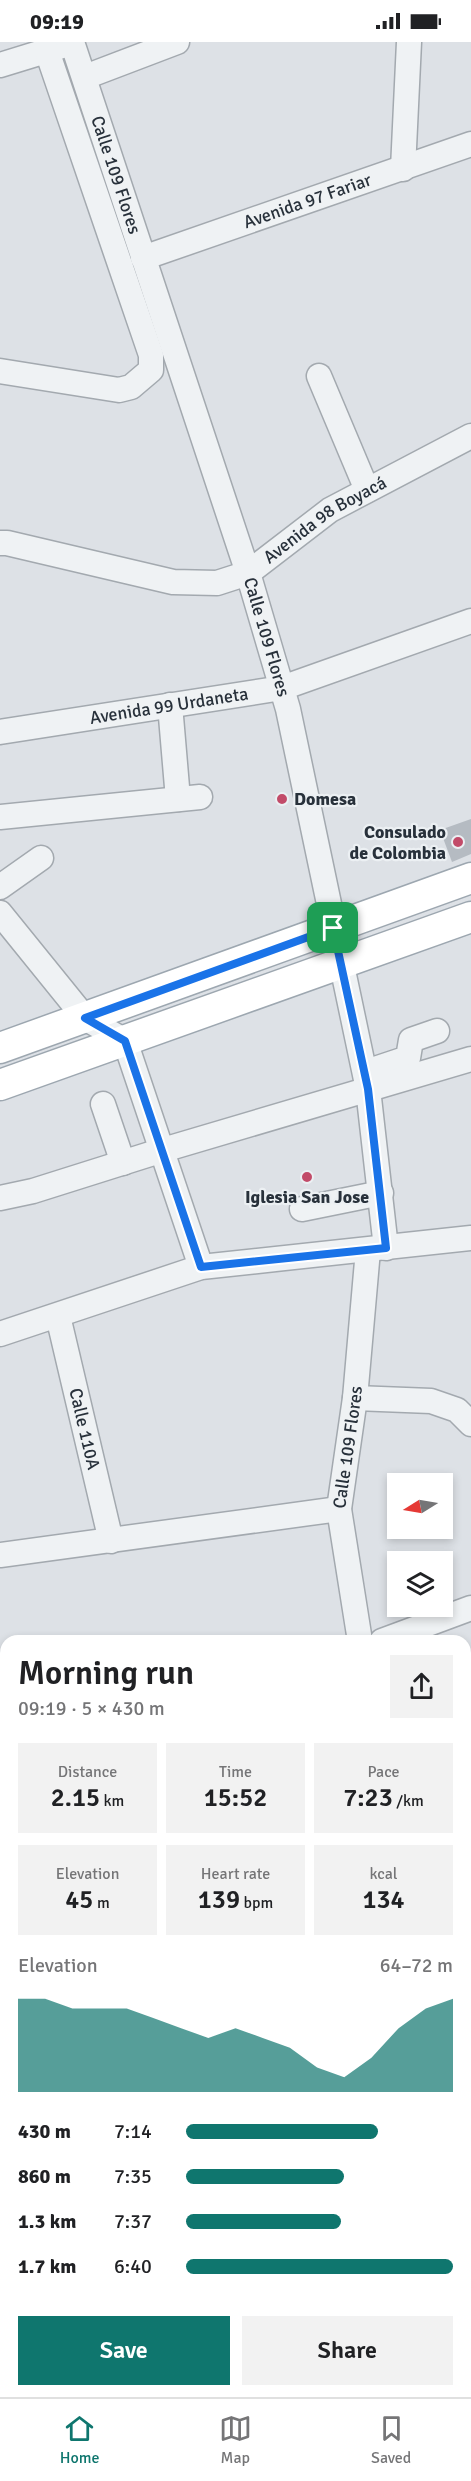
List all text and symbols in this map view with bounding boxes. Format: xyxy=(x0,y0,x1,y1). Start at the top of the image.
text: 09:19 xyxy=(30,8,84,35)
street label: Calle 109 Flores xyxy=(86,113,146,237)
street label: Avenida 97 Fariar xyxy=(240,168,375,233)
street label: Avenida 98 Boyacá xyxy=(259,471,390,568)
street label: Calle 109 Flores xyxy=(239,575,295,699)
street label: Avenida 99 Urdaneta xyxy=(88,682,250,729)
place label: Domesa xyxy=(294,788,356,810)
marker: Domesa xyxy=(275,792,289,806)
place label: Consulado de Colombia xyxy=(350,821,446,864)
marker: Consulado de Colombia xyxy=(451,835,465,849)
pin xyxy=(307,902,358,953)
icon: arrive xyxy=(316,911,349,944)
marker: Iglesia San Jose xyxy=(300,1170,314,1184)
place label: Iglesia San Jose xyxy=(245,1186,369,1208)
street label: Calle 109 Flores xyxy=(328,1385,367,1510)
street label: Calle 110A xyxy=(64,1386,105,1472)
north arrow xyxy=(387,1473,453,1539)
map controls xyxy=(387,1473,453,1617)
button: layers xyxy=(387,1551,453,1617)
text: Morning run xyxy=(18,1653,194,1694)
button: share xyxy=(390,1655,453,1718)
text: 09:19 · 5 × 430 m xyxy=(18,1696,165,1721)
text: Distance xyxy=(58,1762,117,1782)
text: Time xyxy=(219,1762,252,1782)
text: Pace xyxy=(367,1762,400,1782)
text: 2.15 xyxy=(51,1782,100,1814)
text: 15:52 xyxy=(204,1782,267,1814)
text: 7:23 xyxy=(343,1782,393,1814)
text: km xyxy=(100,1791,124,1811)
text: /km xyxy=(393,1791,424,1811)
text: Elevation xyxy=(56,1864,119,1884)
text: Heart rate xyxy=(201,1864,270,1884)
text: kcal xyxy=(369,1864,398,1884)
text: 45 xyxy=(65,1884,93,1916)
text: 139 xyxy=(198,1884,240,1916)
text: 134 xyxy=(362,1884,405,1916)
text: m xyxy=(93,1893,110,1913)
text: bpm xyxy=(240,1893,273,1913)
text: Elevation xyxy=(18,1953,98,1978)
text: 64–72 m xyxy=(380,1953,453,1978)
text: 430 m xyxy=(18,2119,71,2144)
text: 7:14 xyxy=(114,2119,152,2144)
text: 860 m xyxy=(18,2164,71,2189)
text: 7:35 xyxy=(114,2164,152,2189)
text: 1.3 km xyxy=(18,2209,76,2234)
text: 7:37 xyxy=(114,2209,152,2234)
text: 1.7 km xyxy=(18,2254,76,2279)
text: 6:40 xyxy=(114,2254,152,2279)
button: Save xyxy=(18,2316,230,2385)
button: Share xyxy=(242,2316,453,2385)
tab: Home xyxy=(60,2412,100,2468)
tab: Map xyxy=(219,2412,252,2468)
tab: Saved xyxy=(371,2412,411,2468)

